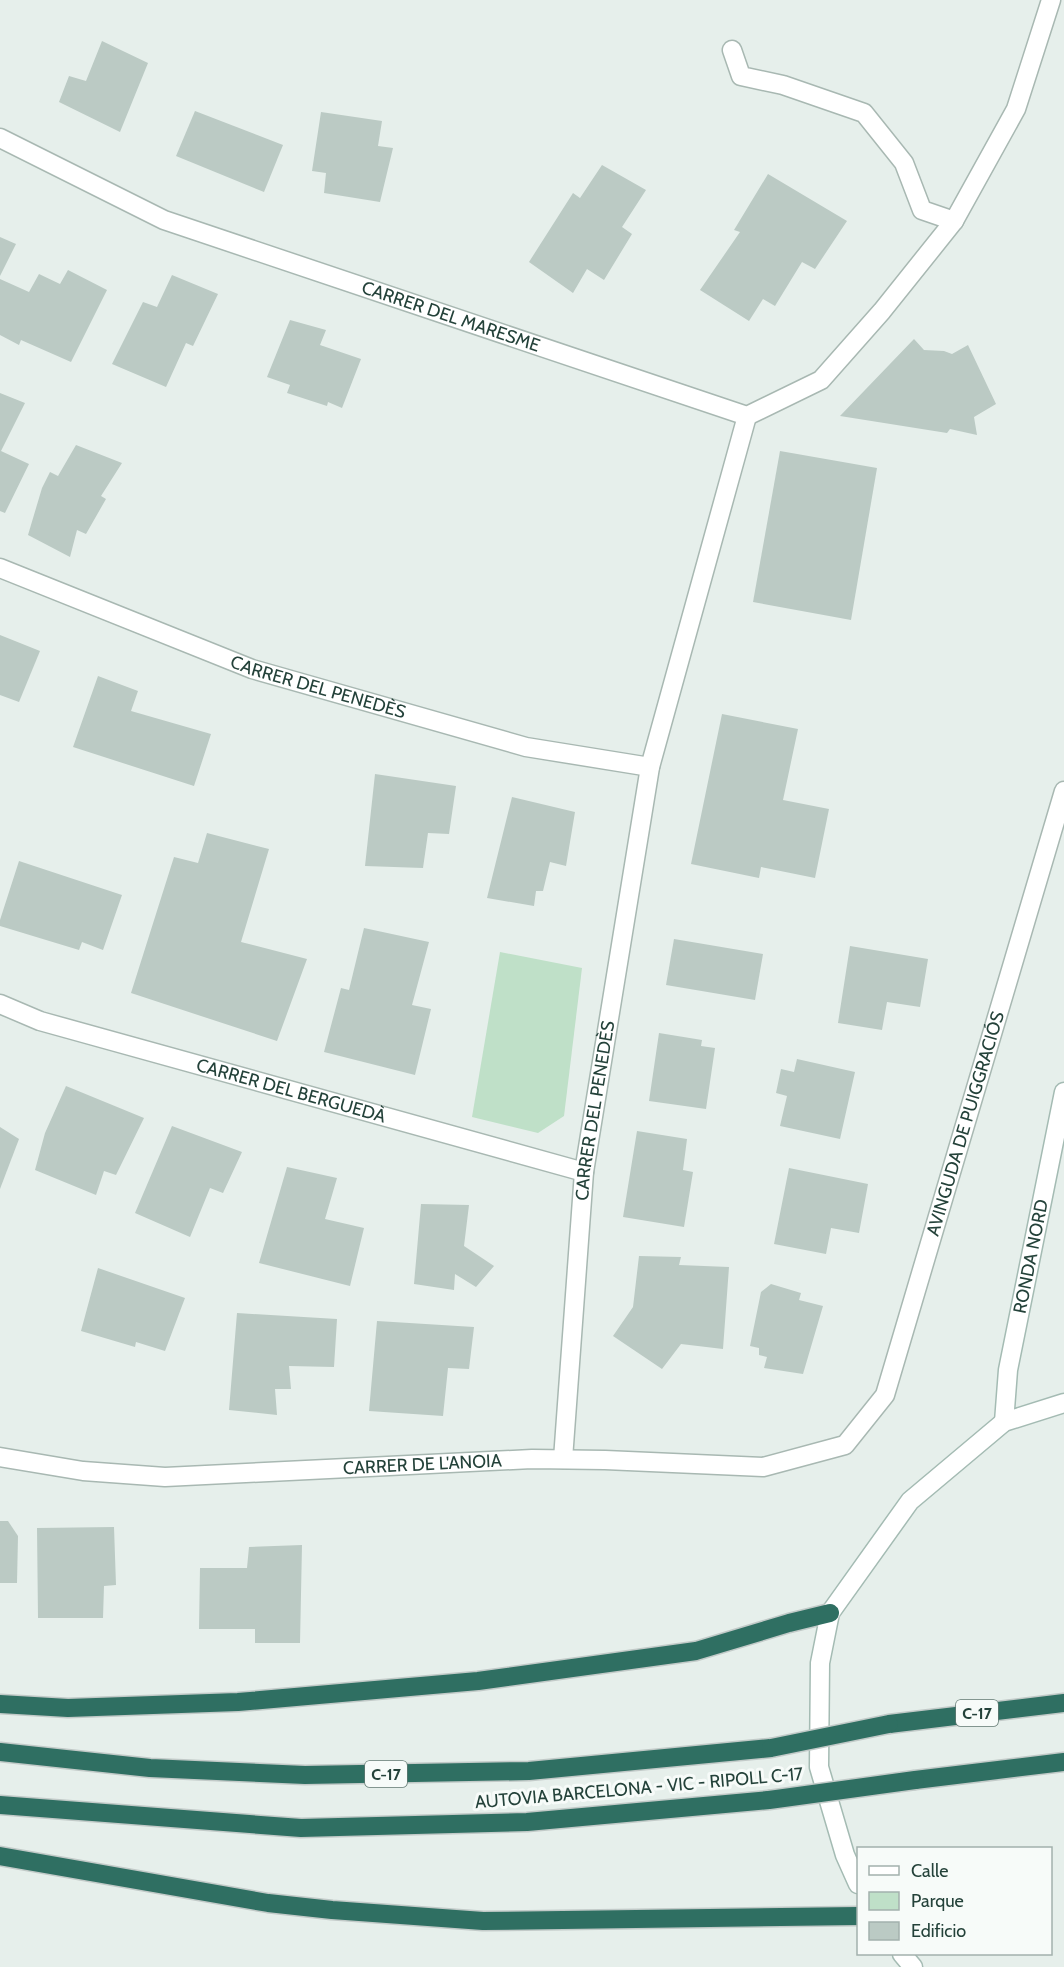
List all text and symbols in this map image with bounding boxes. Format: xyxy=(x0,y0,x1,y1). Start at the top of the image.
street label: CARRER DEL MARESME xyxy=(359,276,543,357)
street label: CARRER DEL PENEDÈS xyxy=(227,651,408,723)
street label: AVINGUDA DE PUIGGRACIÓS xyxy=(922,1009,1009,1238)
street label: CARRER DEL PENEDÈS xyxy=(571,1019,619,1201)
street label: CARRER DEL BERGUEDÀ xyxy=(194,1054,388,1127)
street label: RONDA NORD xyxy=(1009,1197,1053,1315)
street label: CARRER DE L'ANOIA xyxy=(342,1449,502,1479)
road number: C-17 xyxy=(956,1700,998,1726)
road number: C-17 xyxy=(365,1761,407,1787)
street label: AUTOVIA BARCELONA - VIC - RIPOLL C-17 xyxy=(474,1763,804,1813)
legend xyxy=(857,1847,1052,1955)
text: Calle xyxy=(911,1860,948,1882)
text: Parque xyxy=(911,1890,964,1912)
text: Edificio xyxy=(911,1920,966,1942)

